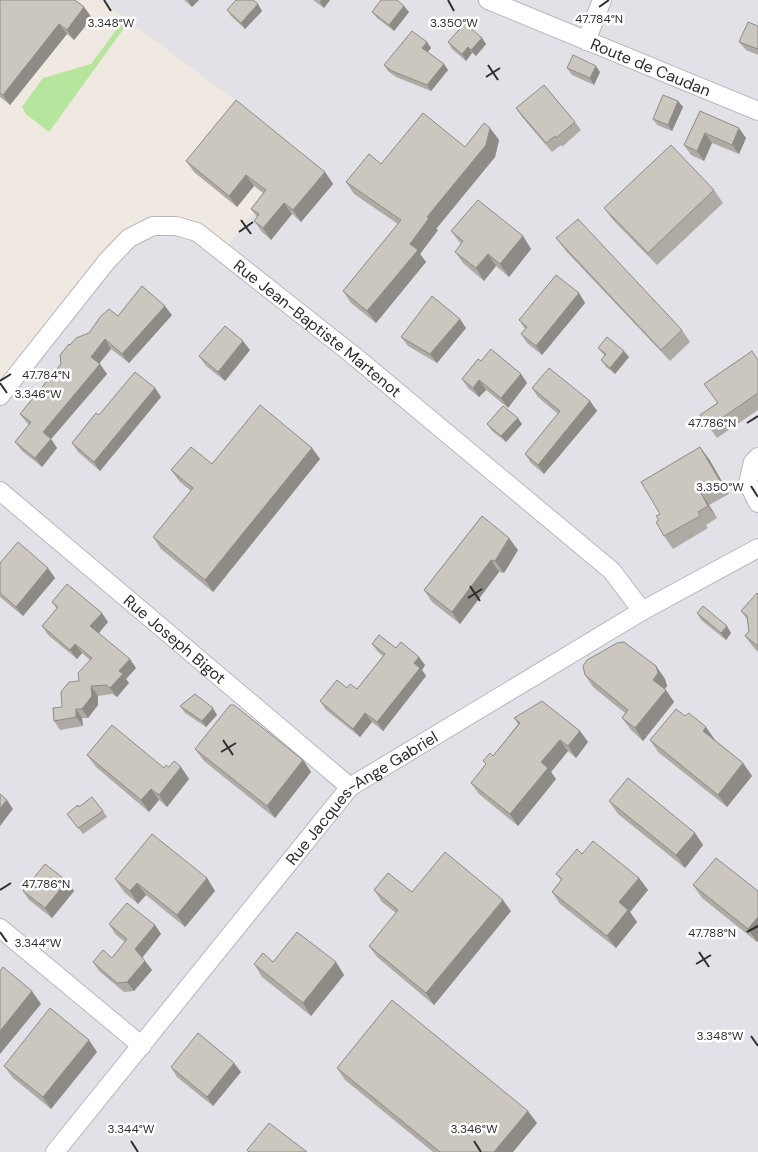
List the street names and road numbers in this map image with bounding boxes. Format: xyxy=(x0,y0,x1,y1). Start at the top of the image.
street label: Route de Caudan xyxy=(588,33,714,101)
street label: Rue Jean-Baptiste Martenot xyxy=(230,255,406,402)
street label: Rue Joseph Bigot xyxy=(119,590,230,688)
street label: Rue Jacques-Ange Gabriel xyxy=(281,726,441,869)

